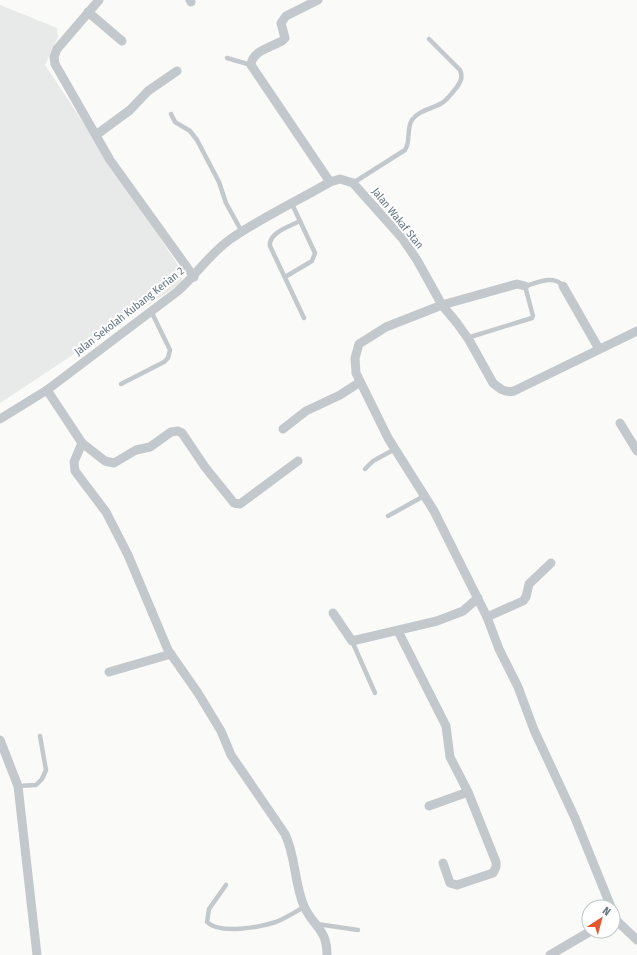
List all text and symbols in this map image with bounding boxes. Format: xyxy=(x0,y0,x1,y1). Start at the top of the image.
street label: Jalan Wakaf Stan xyxy=(369,185,426,251)
street label: Jalan Sekolah Kubang Kerian 2 xyxy=(72,264,187,358)
north arrow xyxy=(581,899,621,939)
text: N xyxy=(600,904,613,919)

